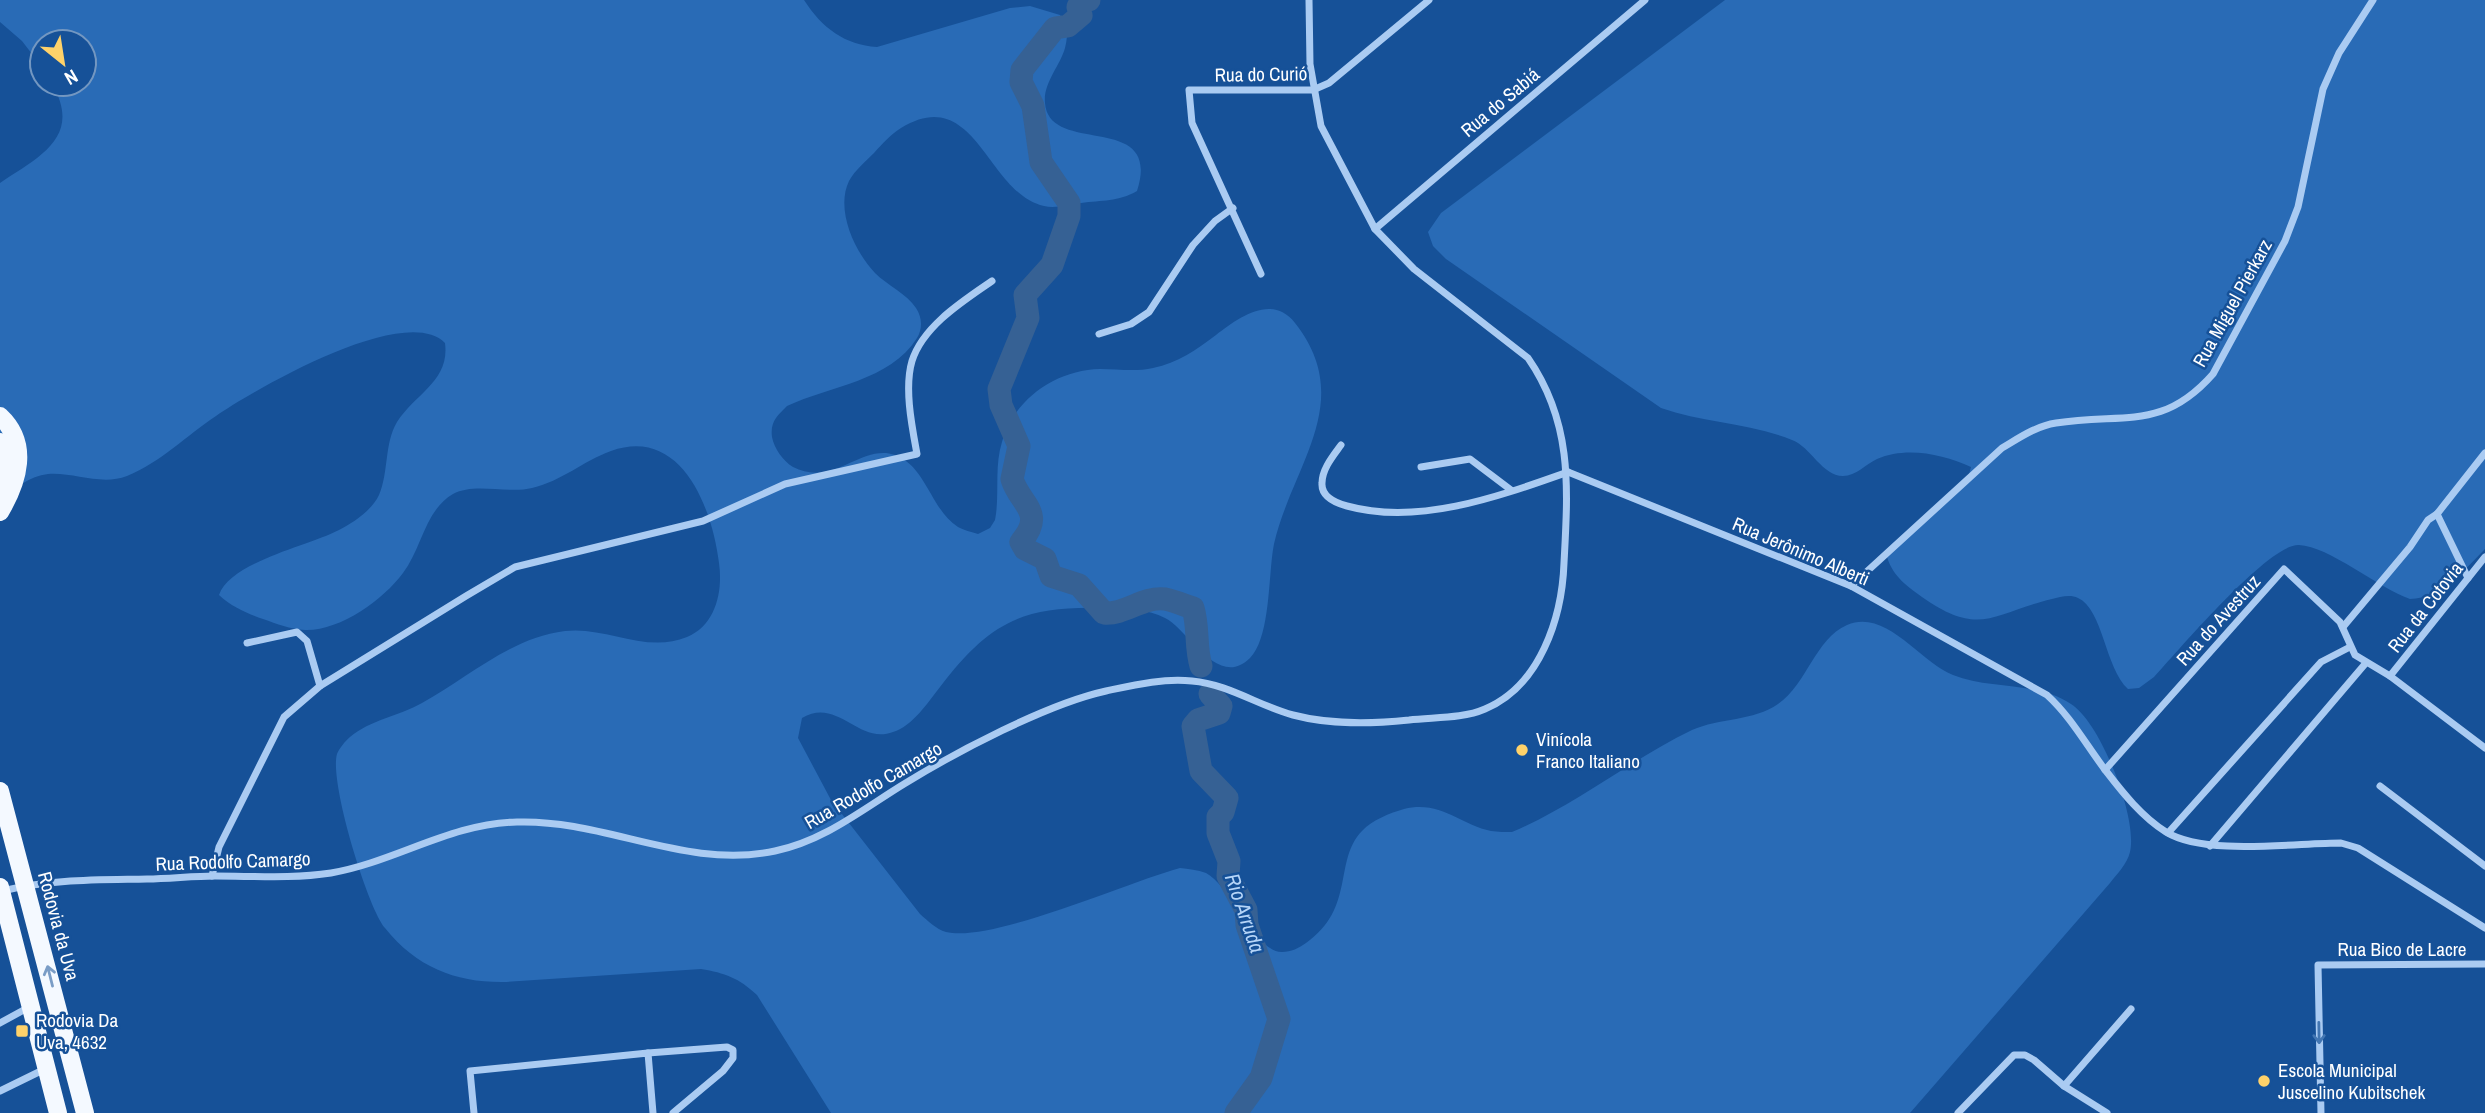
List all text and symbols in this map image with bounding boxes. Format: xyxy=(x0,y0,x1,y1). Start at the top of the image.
north arrow xyxy=(28,28,98,98)
street label: Rua do Curió xyxy=(1214,60,1308,88)
street label: Rua do Sabiá xyxy=(1455,61,1545,143)
text: N xyxy=(60,64,83,92)
street label: Rua Miguel Pierkarz xyxy=(2186,234,2278,371)
street label: Rua Jerônimo Alberti xyxy=(1729,510,1873,592)
street label: Rua da Cotovia xyxy=(2381,556,2469,658)
street label: Rua do Avestruz xyxy=(2170,569,2266,671)
place label: Vinícola Franco Italiano xyxy=(1536,726,1640,774)
street label: Rua Rodolfo Camargo xyxy=(799,735,947,835)
marker: Vinícola Franco Italiano xyxy=(1514,742,1530,758)
street label: Rua Rodolfo Camargo xyxy=(155,845,311,877)
street label: Rodovia da Uva xyxy=(32,869,86,984)
water label: Rio Arruda xyxy=(1218,869,1272,957)
street label: Rua Bico de Lacre xyxy=(2337,936,2467,962)
one-way arrow xyxy=(43,965,56,988)
place label: Rodovia Da Uva, 4632 xyxy=(36,1007,119,1055)
one-way arrow xyxy=(2313,1021,2326,1044)
marker: Rodovia Da Uva, 4632 xyxy=(14,1023,30,1039)
place label: Escola Municipal Juscelino Kubitschek xyxy=(2278,1057,2425,1105)
marker: Escola Municipal Juscelino Kubitschek xyxy=(2256,1073,2272,1089)

